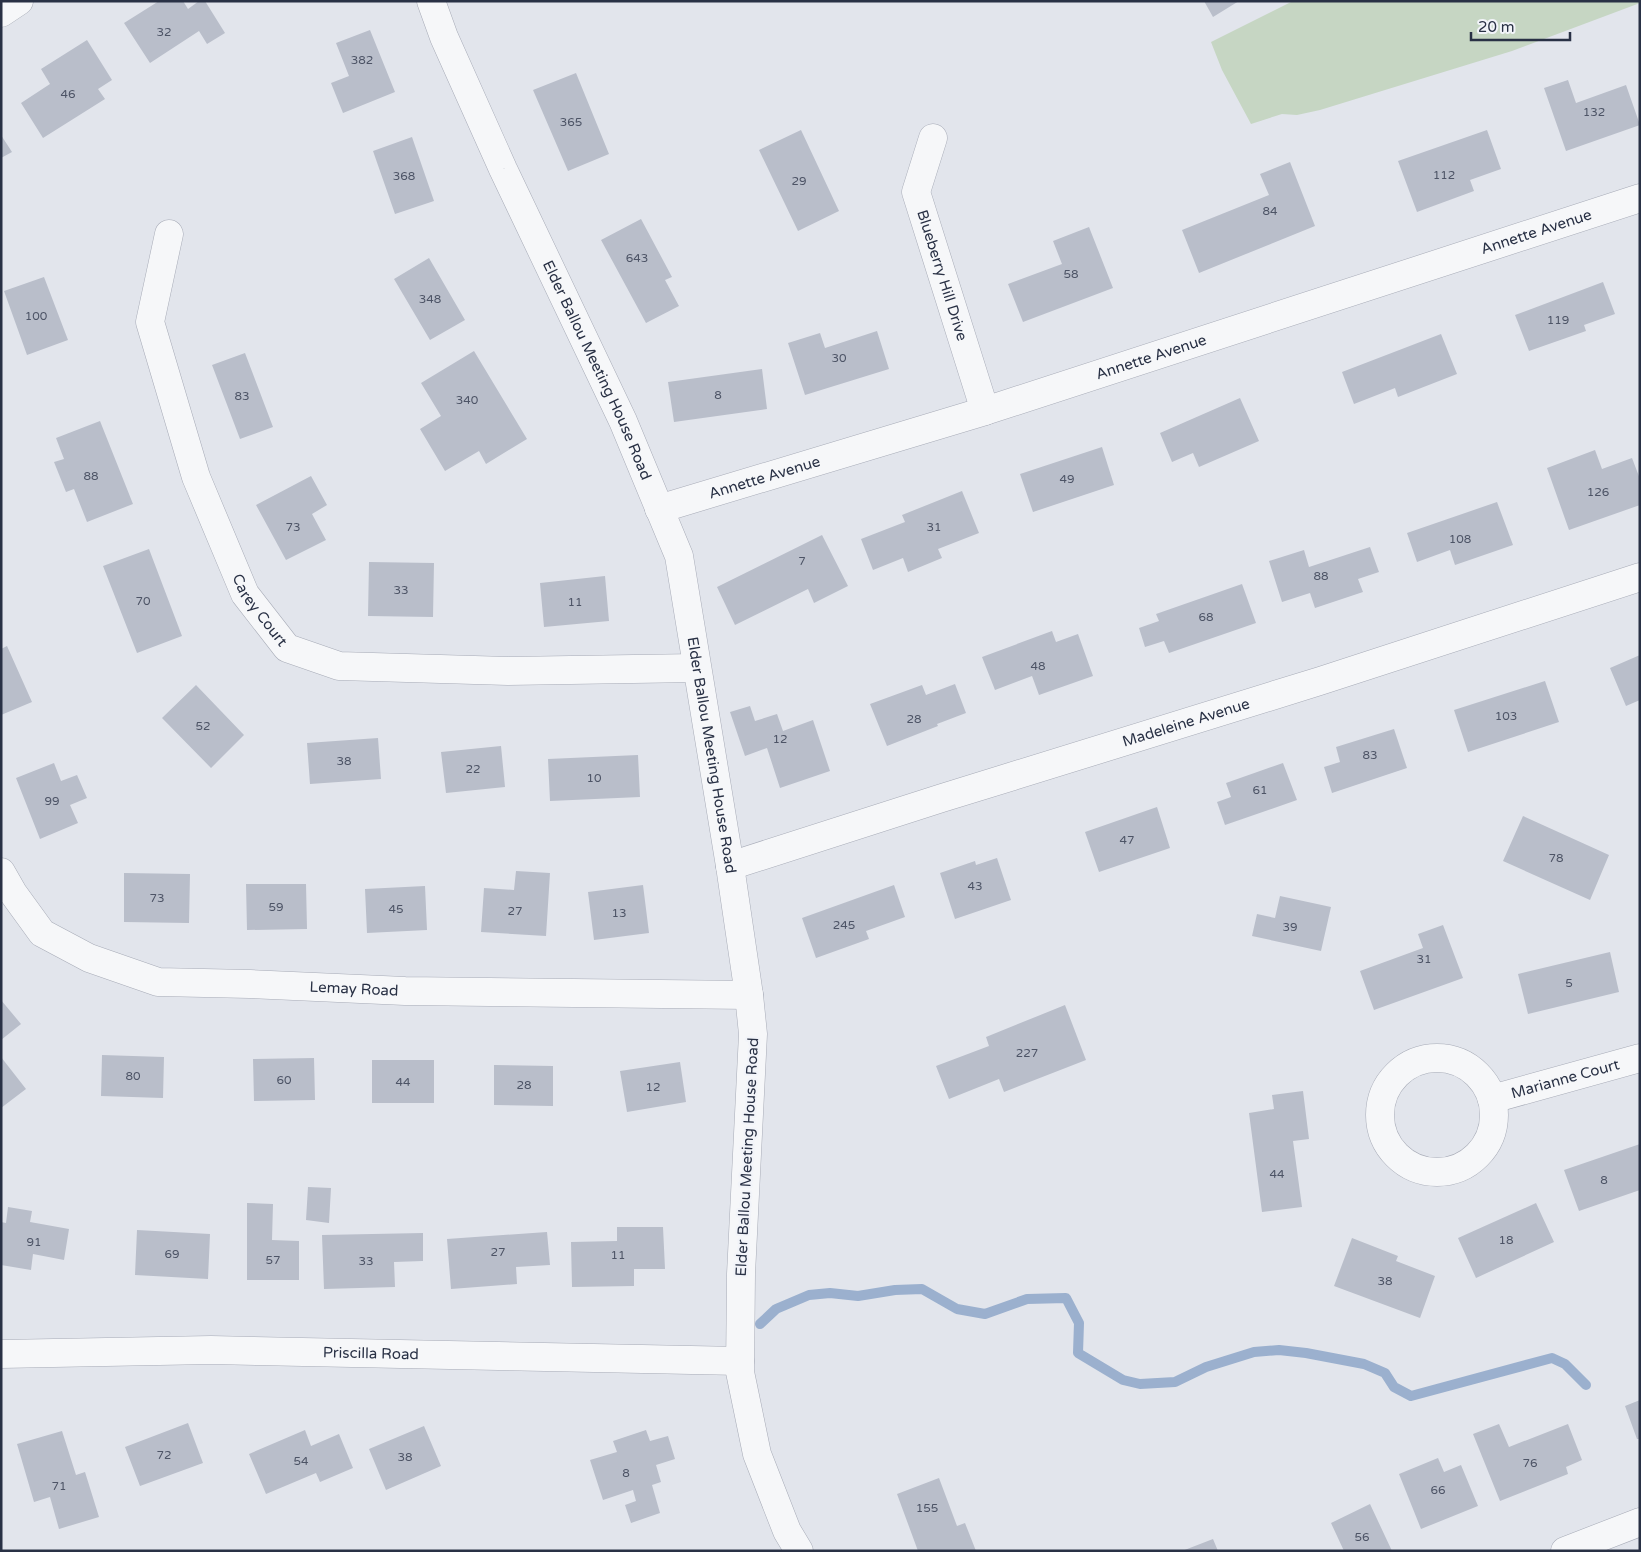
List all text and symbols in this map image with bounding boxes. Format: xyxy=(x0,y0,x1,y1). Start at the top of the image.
scale bar xyxy=(1471,10,1570,42)
text: 20 m xyxy=(1478,18,1515,36)
house number: 32 xyxy=(156,25,172,39)
house number: 382 xyxy=(351,53,373,67)
house number: 46 xyxy=(60,87,76,101)
house number: 132 xyxy=(1583,105,1605,119)
house number: 365 xyxy=(560,115,582,129)
house number: 112 xyxy=(1433,168,1455,182)
house number: 368 xyxy=(393,169,415,183)
house number: 29 xyxy=(791,174,807,188)
house number: 84 xyxy=(1262,204,1278,218)
street label: Annette Avenue xyxy=(1479,205,1594,258)
street label: Blueberry Hill Drive xyxy=(913,208,971,343)
house number: 643 xyxy=(626,251,648,265)
street label: Elder Ballou Meeting House Road xyxy=(539,258,655,482)
house number: 58 xyxy=(1063,267,1079,281)
house number: 348 xyxy=(419,292,441,306)
house number: 100 xyxy=(25,309,48,323)
house number: 119 xyxy=(1547,313,1569,327)
street label: Annette Avenue xyxy=(1093,331,1209,383)
house number: 30 xyxy=(831,351,847,365)
house number: 8 xyxy=(714,388,722,402)
house number: 83 xyxy=(234,389,250,403)
house number: 340 xyxy=(456,393,479,407)
street label: Annette Avenue xyxy=(706,452,822,503)
house number: 88 xyxy=(83,469,99,483)
house number: 49 xyxy=(1059,472,1075,486)
house number: 126 xyxy=(1587,485,1609,499)
house number: 73 xyxy=(285,520,301,534)
house number: 31 xyxy=(926,520,942,534)
house number: 108 xyxy=(1449,532,1471,546)
house number: 7 xyxy=(798,554,806,568)
house number: 88 xyxy=(1313,569,1329,583)
street label: Carey Court xyxy=(229,571,291,650)
house number: 33 xyxy=(393,583,409,597)
house number: 70 xyxy=(135,594,151,608)
house number: 11 xyxy=(567,595,583,609)
house number: 68 xyxy=(1198,610,1214,624)
street label: Elder Ballou Meeting House Road xyxy=(683,636,740,875)
house number: 48 xyxy=(1030,659,1046,673)
street label: Madeleine Avenue xyxy=(1120,694,1252,751)
house number: 103 xyxy=(1495,709,1517,723)
house number: 28 xyxy=(906,712,922,726)
house number: 52 xyxy=(195,719,211,733)
house number: 12 xyxy=(772,732,788,746)
house number: 83 xyxy=(1362,748,1378,762)
house number: 38 xyxy=(336,754,352,768)
house number: 22 xyxy=(465,762,481,776)
house number: 10 xyxy=(586,771,602,785)
house number: 61 xyxy=(1252,783,1268,797)
house number: 99 xyxy=(44,794,60,808)
house number: 47 xyxy=(1119,833,1135,847)
house number: 78 xyxy=(1548,851,1564,865)
house number: 43 xyxy=(967,879,983,893)
house number: 73 xyxy=(149,891,165,905)
house number: 59 xyxy=(268,900,284,914)
house number: 45 xyxy=(388,902,404,916)
house number: 27 xyxy=(507,904,523,918)
house number: 13 xyxy=(611,906,627,920)
house number: 245 xyxy=(833,918,855,932)
house number: 39 xyxy=(1282,920,1298,934)
house number: 31 xyxy=(1416,952,1432,966)
house number: 5 xyxy=(1565,976,1573,990)
street label: Lemay Road xyxy=(309,978,399,1000)
street label: Elder Ballou Meeting House Road xyxy=(732,1037,762,1277)
house number: 227 xyxy=(1016,1046,1038,1060)
street label: Marianne Court xyxy=(1509,1055,1622,1102)
house number: 80 xyxy=(125,1069,141,1083)
house number: 60 xyxy=(276,1073,292,1087)
house number: 44 xyxy=(395,1075,411,1089)
house number: 28 xyxy=(516,1078,532,1092)
house number: 12 xyxy=(645,1080,661,1094)
house number: 44 xyxy=(1269,1167,1285,1181)
house number: 8 xyxy=(1600,1173,1608,1187)
house number: 18 xyxy=(1498,1233,1514,1247)
house number: 91 xyxy=(26,1235,42,1249)
house number: 27 xyxy=(490,1245,506,1259)
house number: 69 xyxy=(164,1247,180,1261)
house number: 11 xyxy=(610,1248,626,1262)
house number: 57 xyxy=(265,1253,281,1267)
house number: 33 xyxy=(358,1254,374,1268)
house number: 38 xyxy=(1377,1274,1393,1288)
street label: Priscilla Road xyxy=(323,1343,419,1363)
house number: 72 xyxy=(156,1448,172,1462)
house number: 38 xyxy=(397,1450,413,1464)
house number: 54 xyxy=(293,1454,309,1468)
house number: 76 xyxy=(1522,1456,1538,1470)
house number: 8 xyxy=(622,1466,630,1480)
house number: 71 xyxy=(51,1479,67,1493)
house number: 66 xyxy=(1430,1483,1446,1497)
house number: 155 xyxy=(916,1501,938,1515)
house number: 56 xyxy=(1354,1530,1370,1544)

